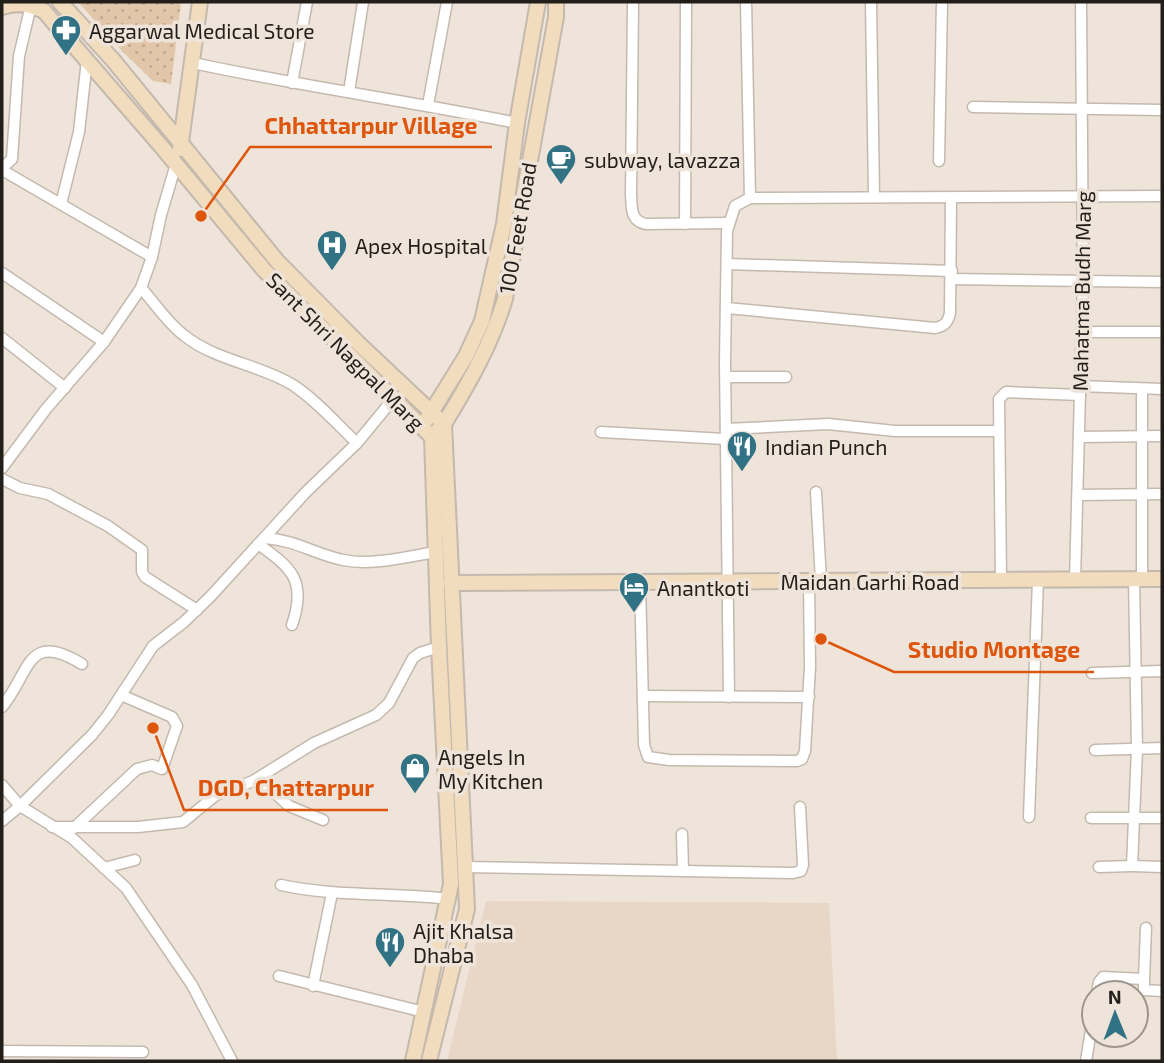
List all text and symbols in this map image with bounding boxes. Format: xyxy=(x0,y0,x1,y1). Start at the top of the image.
pharmacy icon: Aggarwal Medical Store xyxy=(49,13,83,57)
place label: Aggarwal Medical Store xyxy=(89,18,315,43)
callout: Chhattarpur Village xyxy=(250,103,492,147)
text: Chhattarpur Village xyxy=(265,111,477,139)
cafe icon: subway, lavazza xyxy=(544,142,578,186)
place label: subway, lavazza xyxy=(584,147,741,172)
street label: 100 Feet Road xyxy=(493,160,541,296)
street label: Mahatma Budh Marg xyxy=(1067,190,1095,391)
hospital icon: Apex Hospital xyxy=(315,228,349,272)
place label: Apex Hospital xyxy=(355,233,488,258)
street label: Sant Shri Nagpal Marg xyxy=(262,267,430,435)
restaurant icon: Indian Punch xyxy=(725,429,759,473)
place label: Indian Punch xyxy=(765,434,887,459)
street label: Maidan Garhi Road xyxy=(780,569,960,594)
hotel icon: Anantkoti xyxy=(617,570,651,614)
place label: Anantkoti xyxy=(657,575,749,600)
callout: Studio Montage xyxy=(894,628,1094,672)
text: Studio Montage xyxy=(908,635,1080,663)
place label: Angels In My Kitchen xyxy=(438,744,543,793)
shop icon: Angels In My Kitchen xyxy=(398,751,432,795)
callout: DGD, Chattarpur xyxy=(184,766,388,810)
text: DGD, Chattarpur xyxy=(198,773,374,801)
place label: Ajit Khalsa Dhaba xyxy=(413,918,514,967)
restaurant icon: Ajit Khalsa Dhaba xyxy=(373,925,407,969)
north arrow xyxy=(1080,979,1150,1049)
text: N xyxy=(1108,985,1122,1008)

